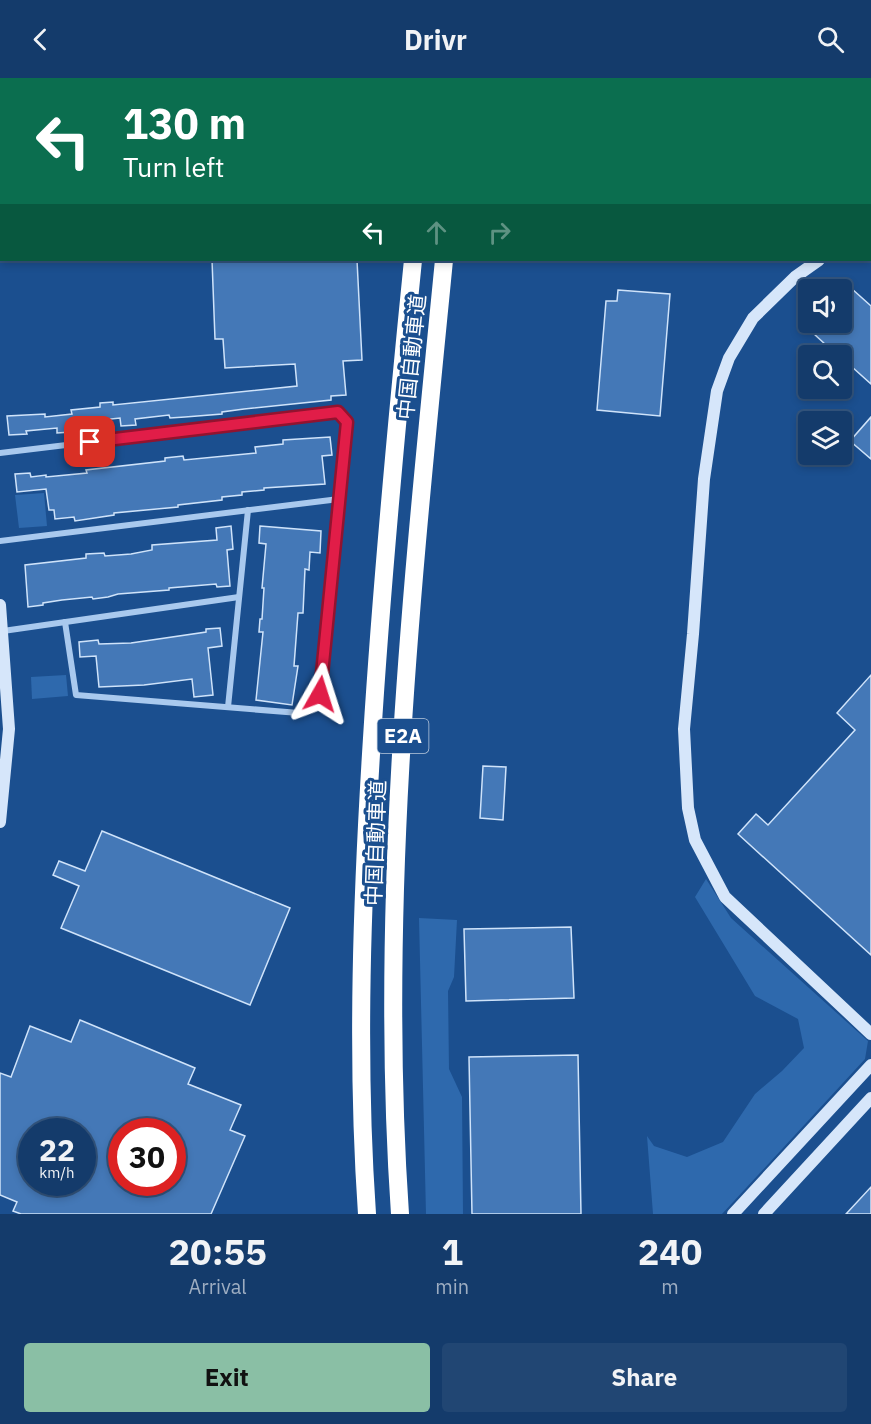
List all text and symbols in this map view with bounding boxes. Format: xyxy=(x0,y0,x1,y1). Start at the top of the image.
text: Drivr xyxy=(404,22,467,57)
icon: back xyxy=(24,23,57,56)
icon: search xyxy=(814,23,847,56)
text: 130 m xyxy=(123,96,246,151)
icon: left xyxy=(24,102,102,180)
text: Turn left xyxy=(123,149,224,184)
icon: left xyxy=(357,216,390,249)
icon: ahead xyxy=(420,216,453,249)
icon: right xyxy=(483,216,516,249)
map controls xyxy=(798,279,852,465)
button: sound xyxy=(798,279,852,333)
street label: 中国自動車道 xyxy=(390,293,432,421)
button: search xyxy=(798,345,852,399)
button: layers xyxy=(798,411,852,465)
pin xyxy=(64,416,115,467)
icon: arrive xyxy=(73,425,106,458)
position arrow xyxy=(288,662,352,726)
road number: E2A xyxy=(378,719,428,753)
street label: 中国自動車道 xyxy=(359,780,391,906)
speed limit sign: 30 xyxy=(108,1118,186,1196)
text: 22 xyxy=(39,1130,75,1169)
text: km/h xyxy=(39,1163,75,1182)
text: 20:55 xyxy=(169,1228,267,1275)
text: 1 xyxy=(441,1228,463,1275)
text: 240 xyxy=(638,1228,702,1275)
text: Arrival xyxy=(189,1273,247,1300)
text: min xyxy=(435,1273,469,1300)
text: m xyxy=(661,1273,679,1300)
button: Exit xyxy=(24,1343,430,1412)
button: Share xyxy=(442,1343,847,1412)

